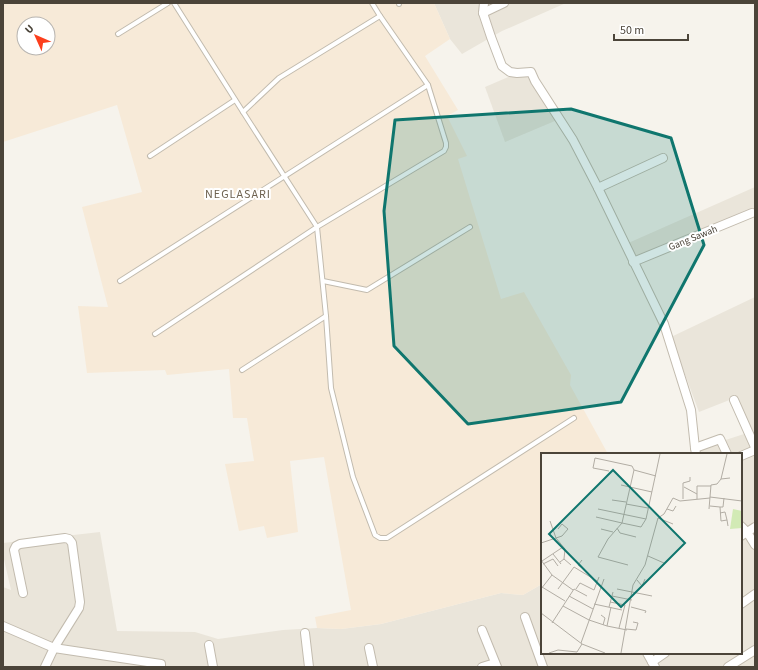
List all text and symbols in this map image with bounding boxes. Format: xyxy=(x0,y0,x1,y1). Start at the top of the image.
north arrow xyxy=(16,16,56,56)
scale bar xyxy=(614,16,688,42)
text: U xyxy=(21,21,37,37)
text: 50 m xyxy=(620,22,644,39)
district label: NEGLASARI xyxy=(205,186,271,203)
street label: Gang Sawah xyxy=(666,222,720,254)
inset map xyxy=(541,453,742,654)

